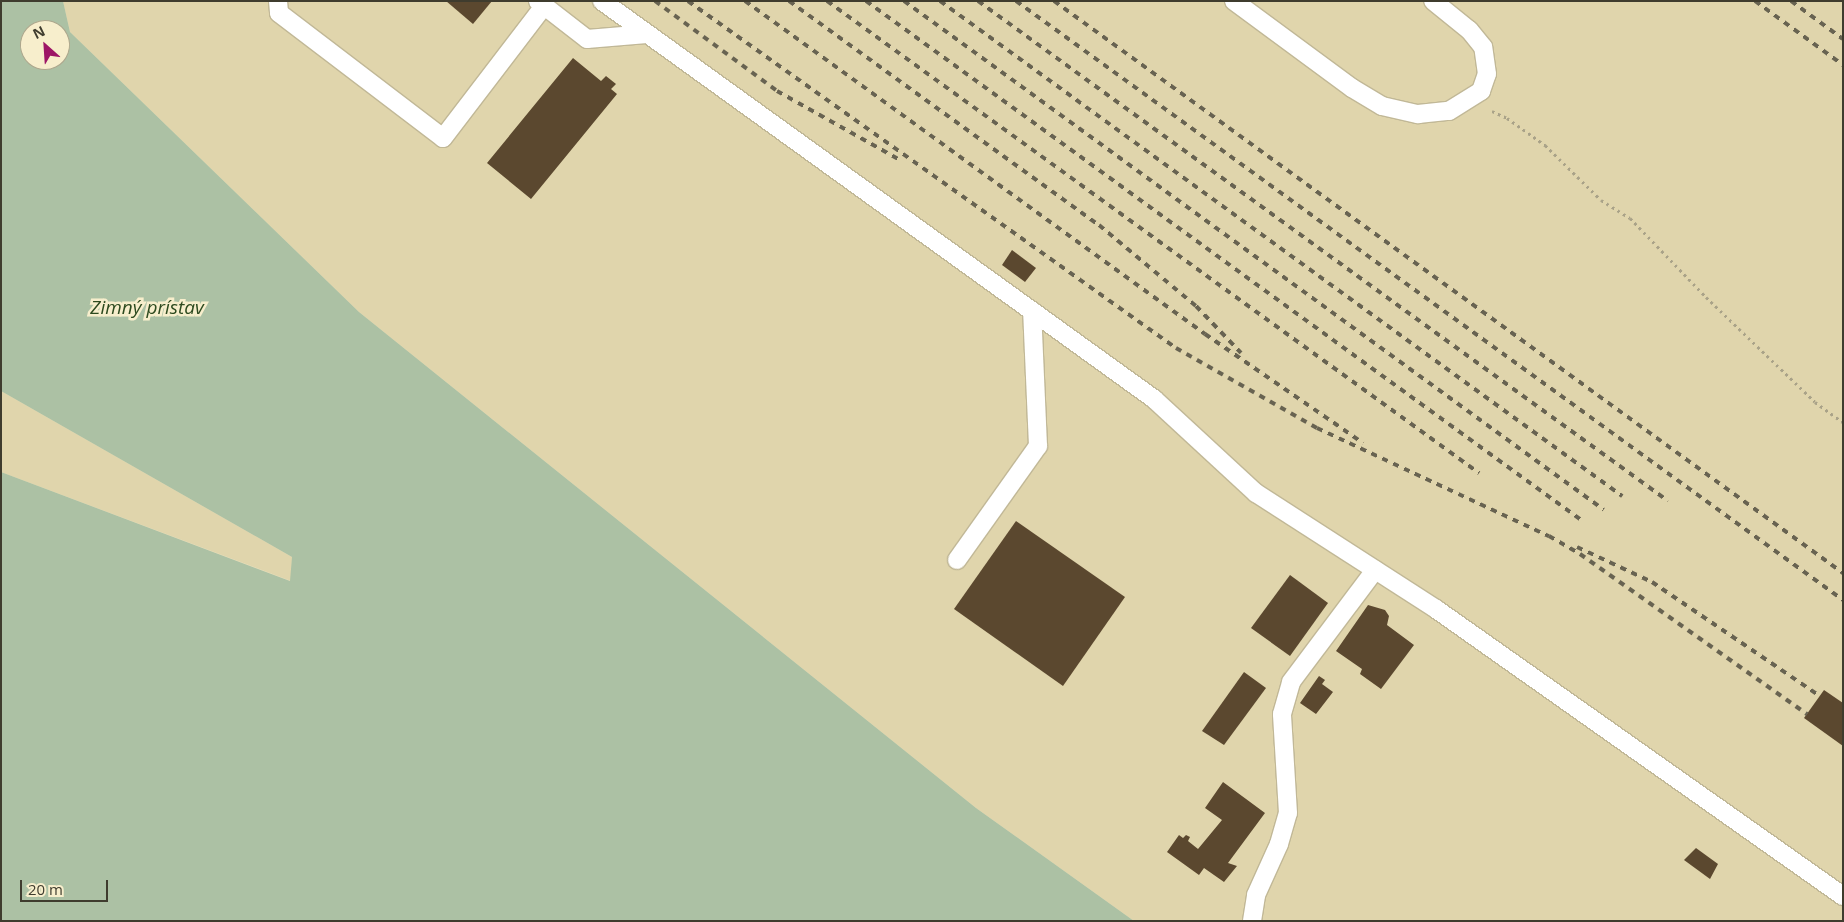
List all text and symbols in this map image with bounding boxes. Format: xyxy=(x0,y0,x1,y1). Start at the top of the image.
north arrow xyxy=(20,20,70,70)
text: N xyxy=(29,21,48,43)
water label: Zimný prístav xyxy=(90,297,204,319)
scale bar xyxy=(22,870,110,902)
text: 20 m xyxy=(28,879,63,899)

